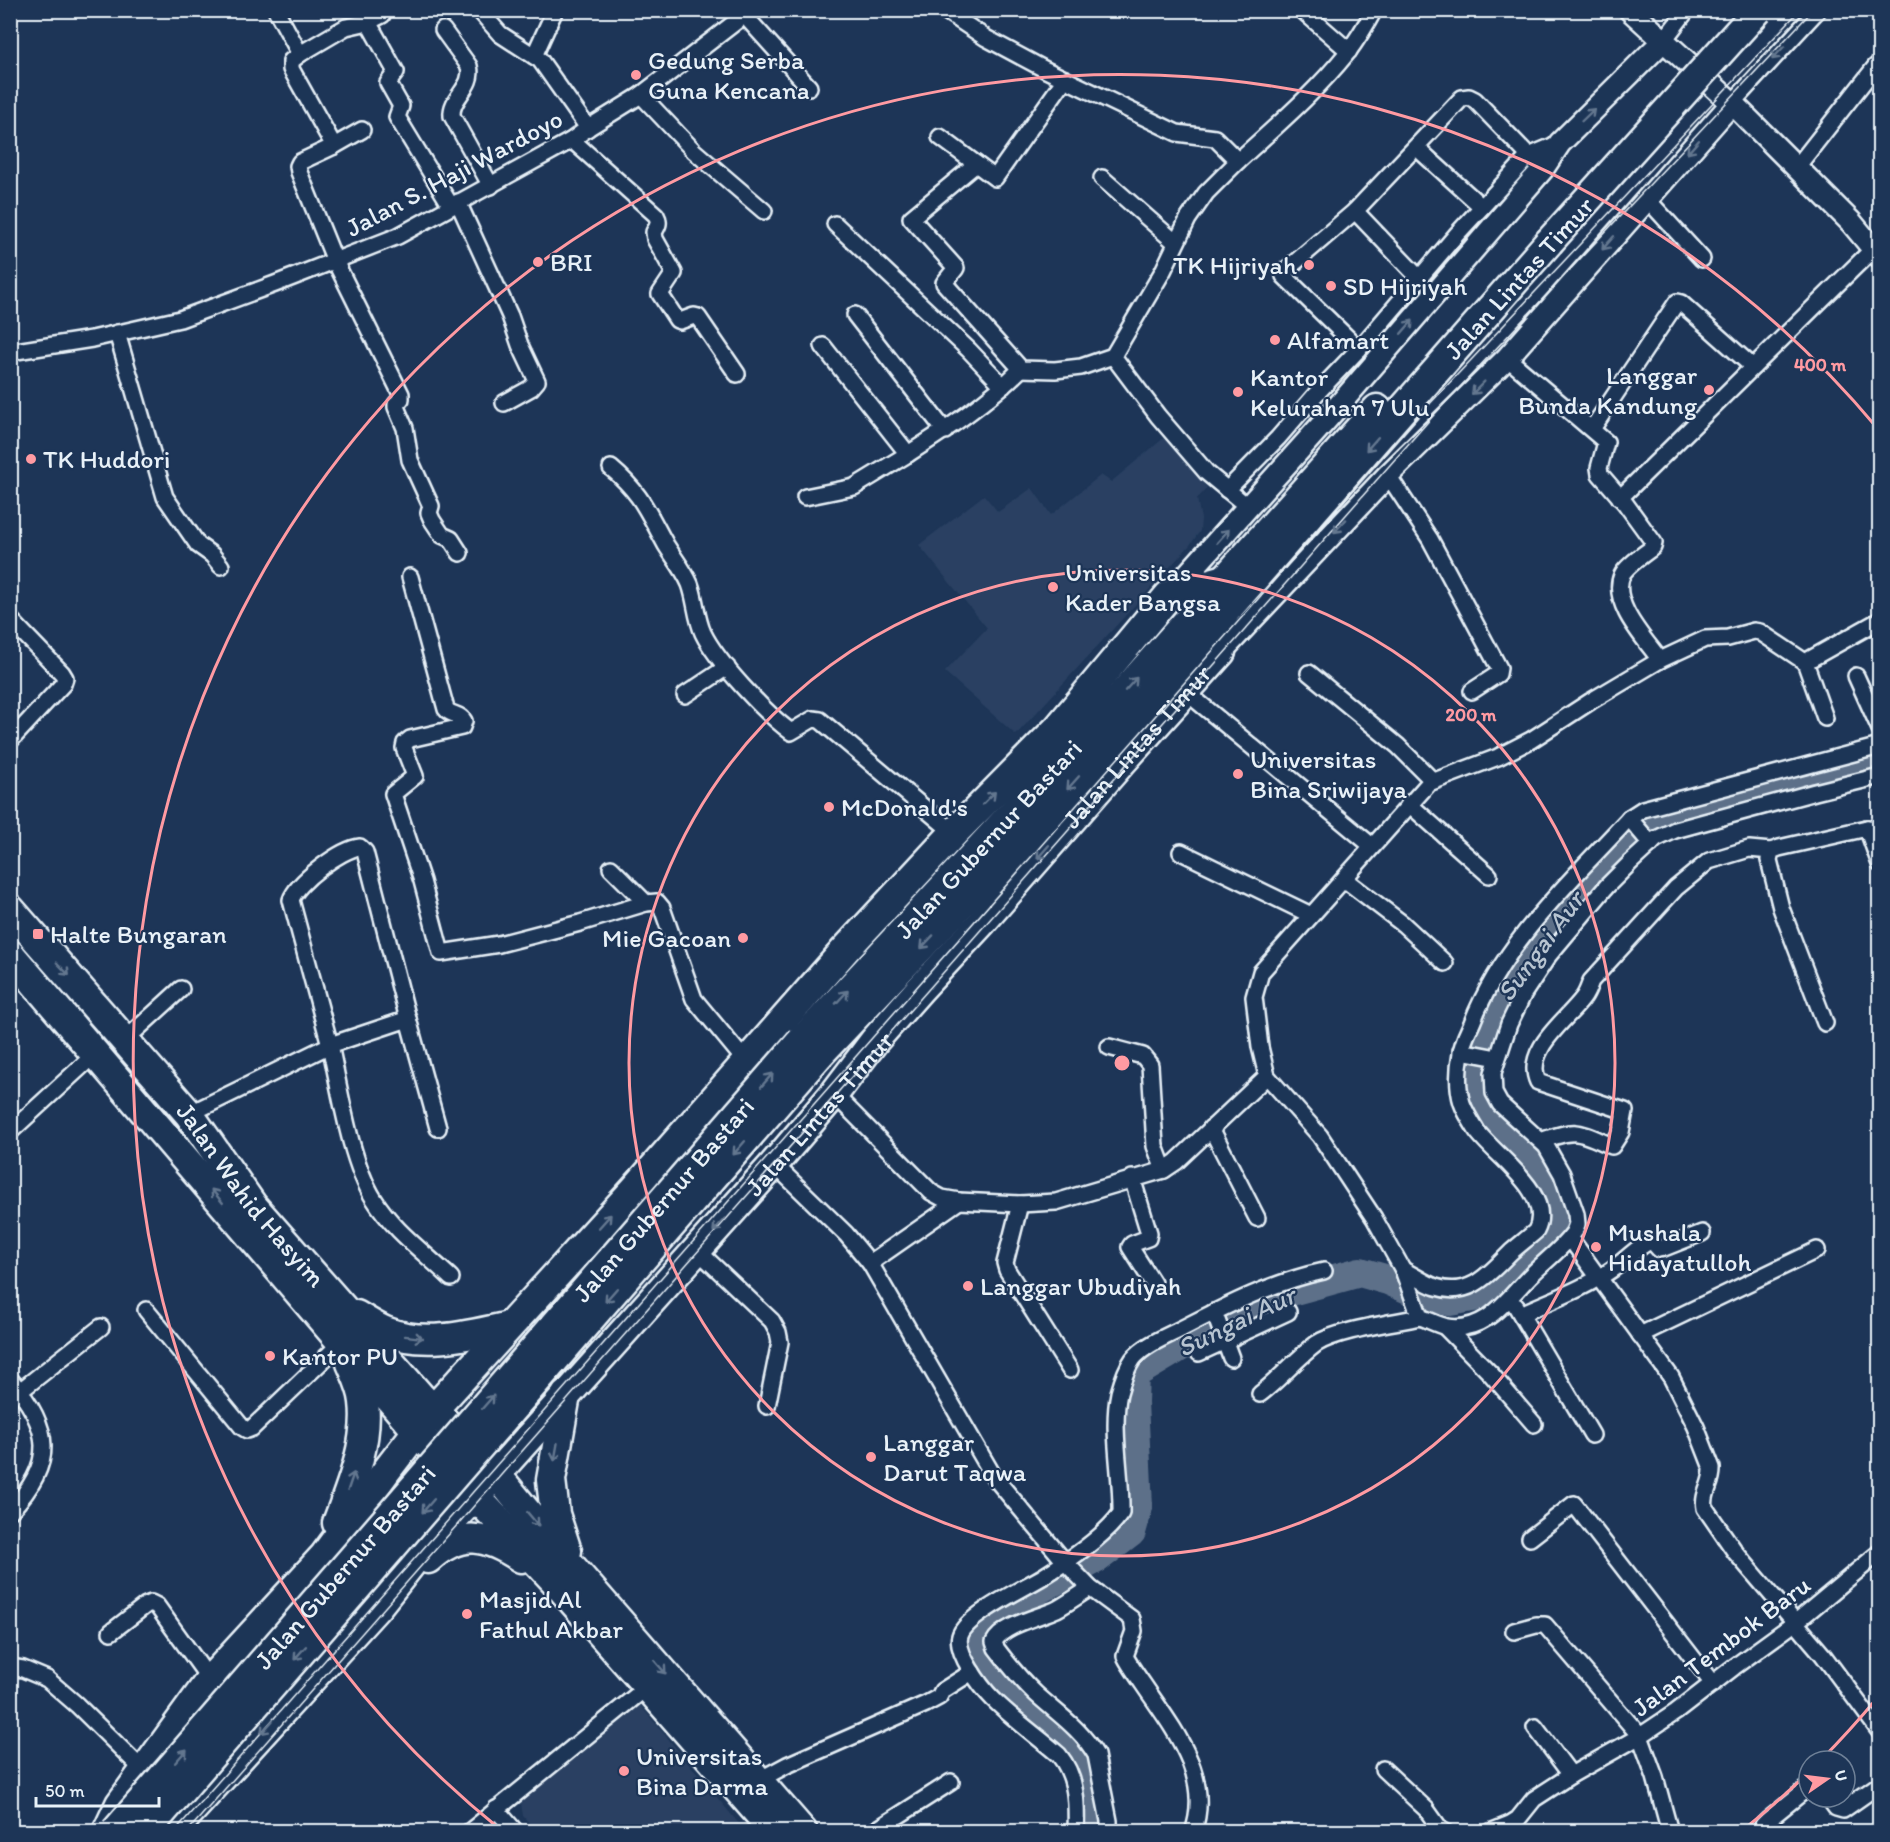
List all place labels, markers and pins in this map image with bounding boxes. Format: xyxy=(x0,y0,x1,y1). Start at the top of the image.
place label: Gedung Serba Guna Kencana xyxy=(648,44,810,106)
marker: Gedung Serba Guna Kencana xyxy=(629,68,643,82)
place label: BRI xyxy=(550,246,593,278)
place label: TK Hijriyah xyxy=(1173,249,1297,281)
marker: BRI xyxy=(531,255,545,269)
marker: TK Hijriyah xyxy=(1302,258,1316,272)
place label: SD Hijriyah xyxy=(1343,270,1467,302)
marker: SD Hijriyah xyxy=(1324,279,1338,293)
place label: Alfamart xyxy=(1287,324,1389,356)
marker: Alfamart xyxy=(1268,333,1282,347)
place label: Langgar Bunda Kandung xyxy=(1518,359,1698,421)
place label: Kantor Kelurahan 7 Ulu xyxy=(1250,361,1429,423)
marker: Langgar Bunda Kandung xyxy=(1702,383,1716,397)
marker: Kantor Kelurahan 7 Ulu xyxy=(1231,385,1245,399)
place label: TK Huddori xyxy=(43,443,170,475)
marker: TK Huddori xyxy=(24,452,38,466)
place label: Universitas Kader Bangsa xyxy=(1065,556,1221,618)
marker: Universitas Kader Bangsa xyxy=(1046,580,1060,594)
place label: Universitas Bina Sriwijaya xyxy=(1250,743,1408,805)
marker: Universitas Bina Sriwijaya xyxy=(1231,767,1245,781)
place label: McDonald's xyxy=(841,791,968,823)
marker: McDonald's xyxy=(822,800,836,814)
place label: Halte Bungaran xyxy=(50,918,227,950)
place label: Mie Gacoan xyxy=(602,922,731,954)
marker: Halte Bungaran xyxy=(31,927,45,941)
marker: Mie Gacoan xyxy=(736,931,750,945)
centre of rings xyxy=(1112,1053,1132,1073)
place label: Mushala Hidayatulloh xyxy=(1608,1216,1752,1278)
marker: Mushala Hidayatulloh xyxy=(1589,1240,1603,1254)
place label: Langgar Ubudiyah xyxy=(980,1270,1181,1302)
marker: Langgar Ubudiyah xyxy=(961,1279,975,1293)
place label: Kantor PU xyxy=(282,1340,398,1372)
marker: Kantor PU xyxy=(263,1349,277,1363)
place label: Langgar Darut Taqwa xyxy=(883,1426,1027,1488)
marker: Langgar Darut Taqwa xyxy=(864,1450,878,1464)
place label: Masjid Al Fathul Akbar xyxy=(479,1583,623,1645)
marker: Masjid Al Fathul Akbar xyxy=(460,1607,474,1621)
place label: Universitas Bina Darma xyxy=(636,1740,768,1802)
marker: Universitas Bina Darma xyxy=(617,1764,631,1778)

